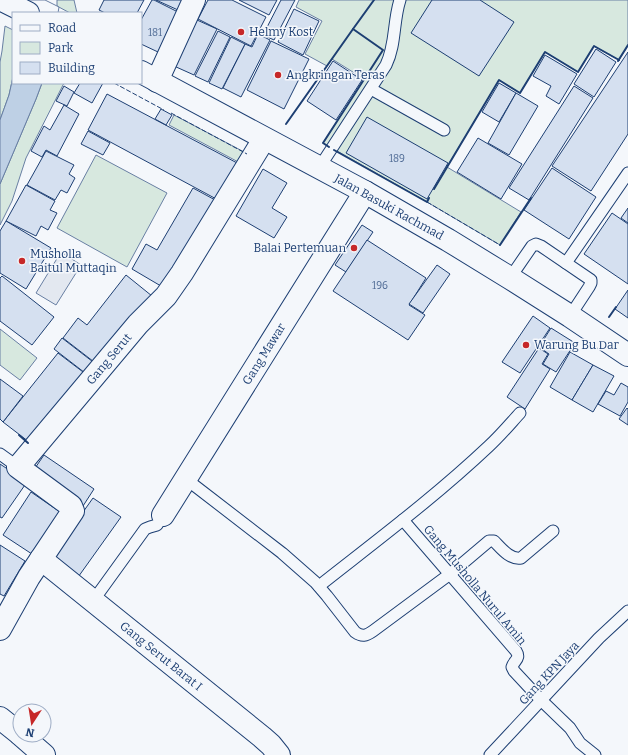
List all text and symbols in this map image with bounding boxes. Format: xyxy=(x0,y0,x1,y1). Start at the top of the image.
legend xyxy=(12,12,142,84)
text: Road xyxy=(48,21,76,35)
place label: Helmy Kost xyxy=(249,25,314,39)
house number: 181 xyxy=(148,27,162,39)
marker: Helmy Kost xyxy=(236,27,246,37)
text: Park xyxy=(48,41,74,55)
text: Building xyxy=(48,61,95,75)
place label: Angkringan Teras xyxy=(286,68,385,82)
marker: Angkringan Teras xyxy=(273,70,283,80)
house number: 189 xyxy=(389,153,405,165)
street label: Jalan Basuki Rachmad xyxy=(331,171,446,243)
place label: Balai Pertemuan xyxy=(254,241,346,255)
marker: Balai Pertemuan xyxy=(349,243,359,253)
place label: Musholla Baitul Muttaqin xyxy=(30,247,117,275)
marker: Musholla Baitul Muttaqin xyxy=(17,256,27,266)
house number: 196 xyxy=(372,280,388,292)
street label: Gang Mawar xyxy=(240,320,289,387)
street label: Gang Serut xyxy=(84,330,135,387)
place label: Warung Bu Dar xyxy=(534,338,620,352)
marker: Warung Bu Dar xyxy=(521,340,531,350)
street label: Gang Musholla Nurul Amin xyxy=(421,522,530,648)
street label: Gang Serut Barat I xyxy=(117,619,205,693)
street label: Gang KPN Jaya xyxy=(516,638,582,708)
north arrow xyxy=(12,703,52,743)
text: N xyxy=(24,725,36,740)

